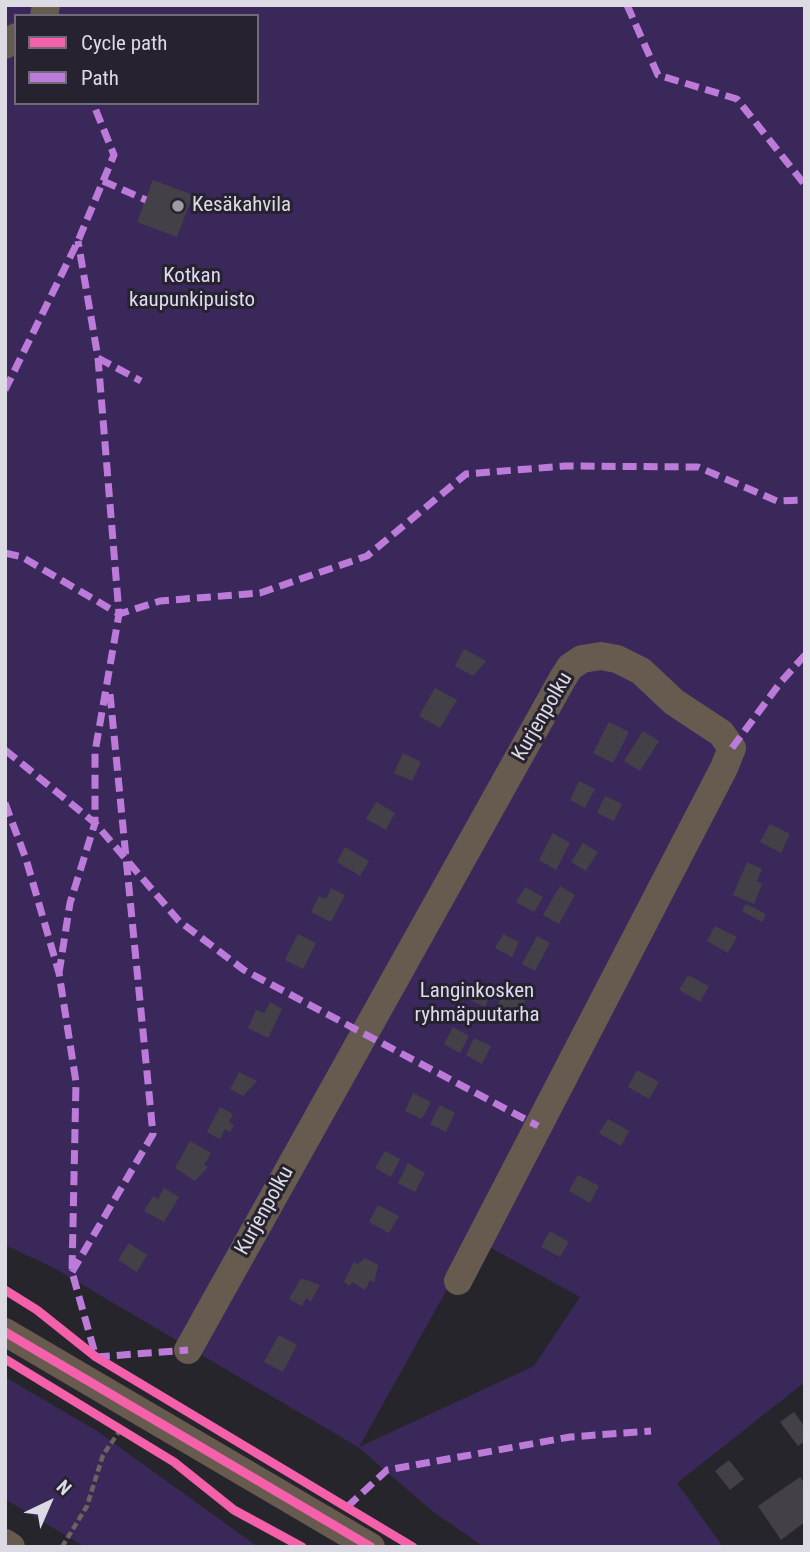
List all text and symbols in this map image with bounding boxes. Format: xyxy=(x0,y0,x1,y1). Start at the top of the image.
legend xyxy=(14,14,259,105)
text: Cycle path xyxy=(81,31,167,55)
text: Path xyxy=(81,66,119,90)
place label: Kesäkahvila xyxy=(192,193,291,219)
marker: Kesäkahvila xyxy=(170,198,186,214)
park label: Kotkan kaupunkipuisto xyxy=(129,264,255,314)
street label: Kurjenpolku xyxy=(508,668,578,766)
park label: Langinkosken ryhmäpuutarha xyxy=(415,979,539,1029)
street label: Kurjenpolku xyxy=(230,1162,300,1260)
north arrow xyxy=(14,1468,84,1538)
text: N xyxy=(52,1475,76,1500)

